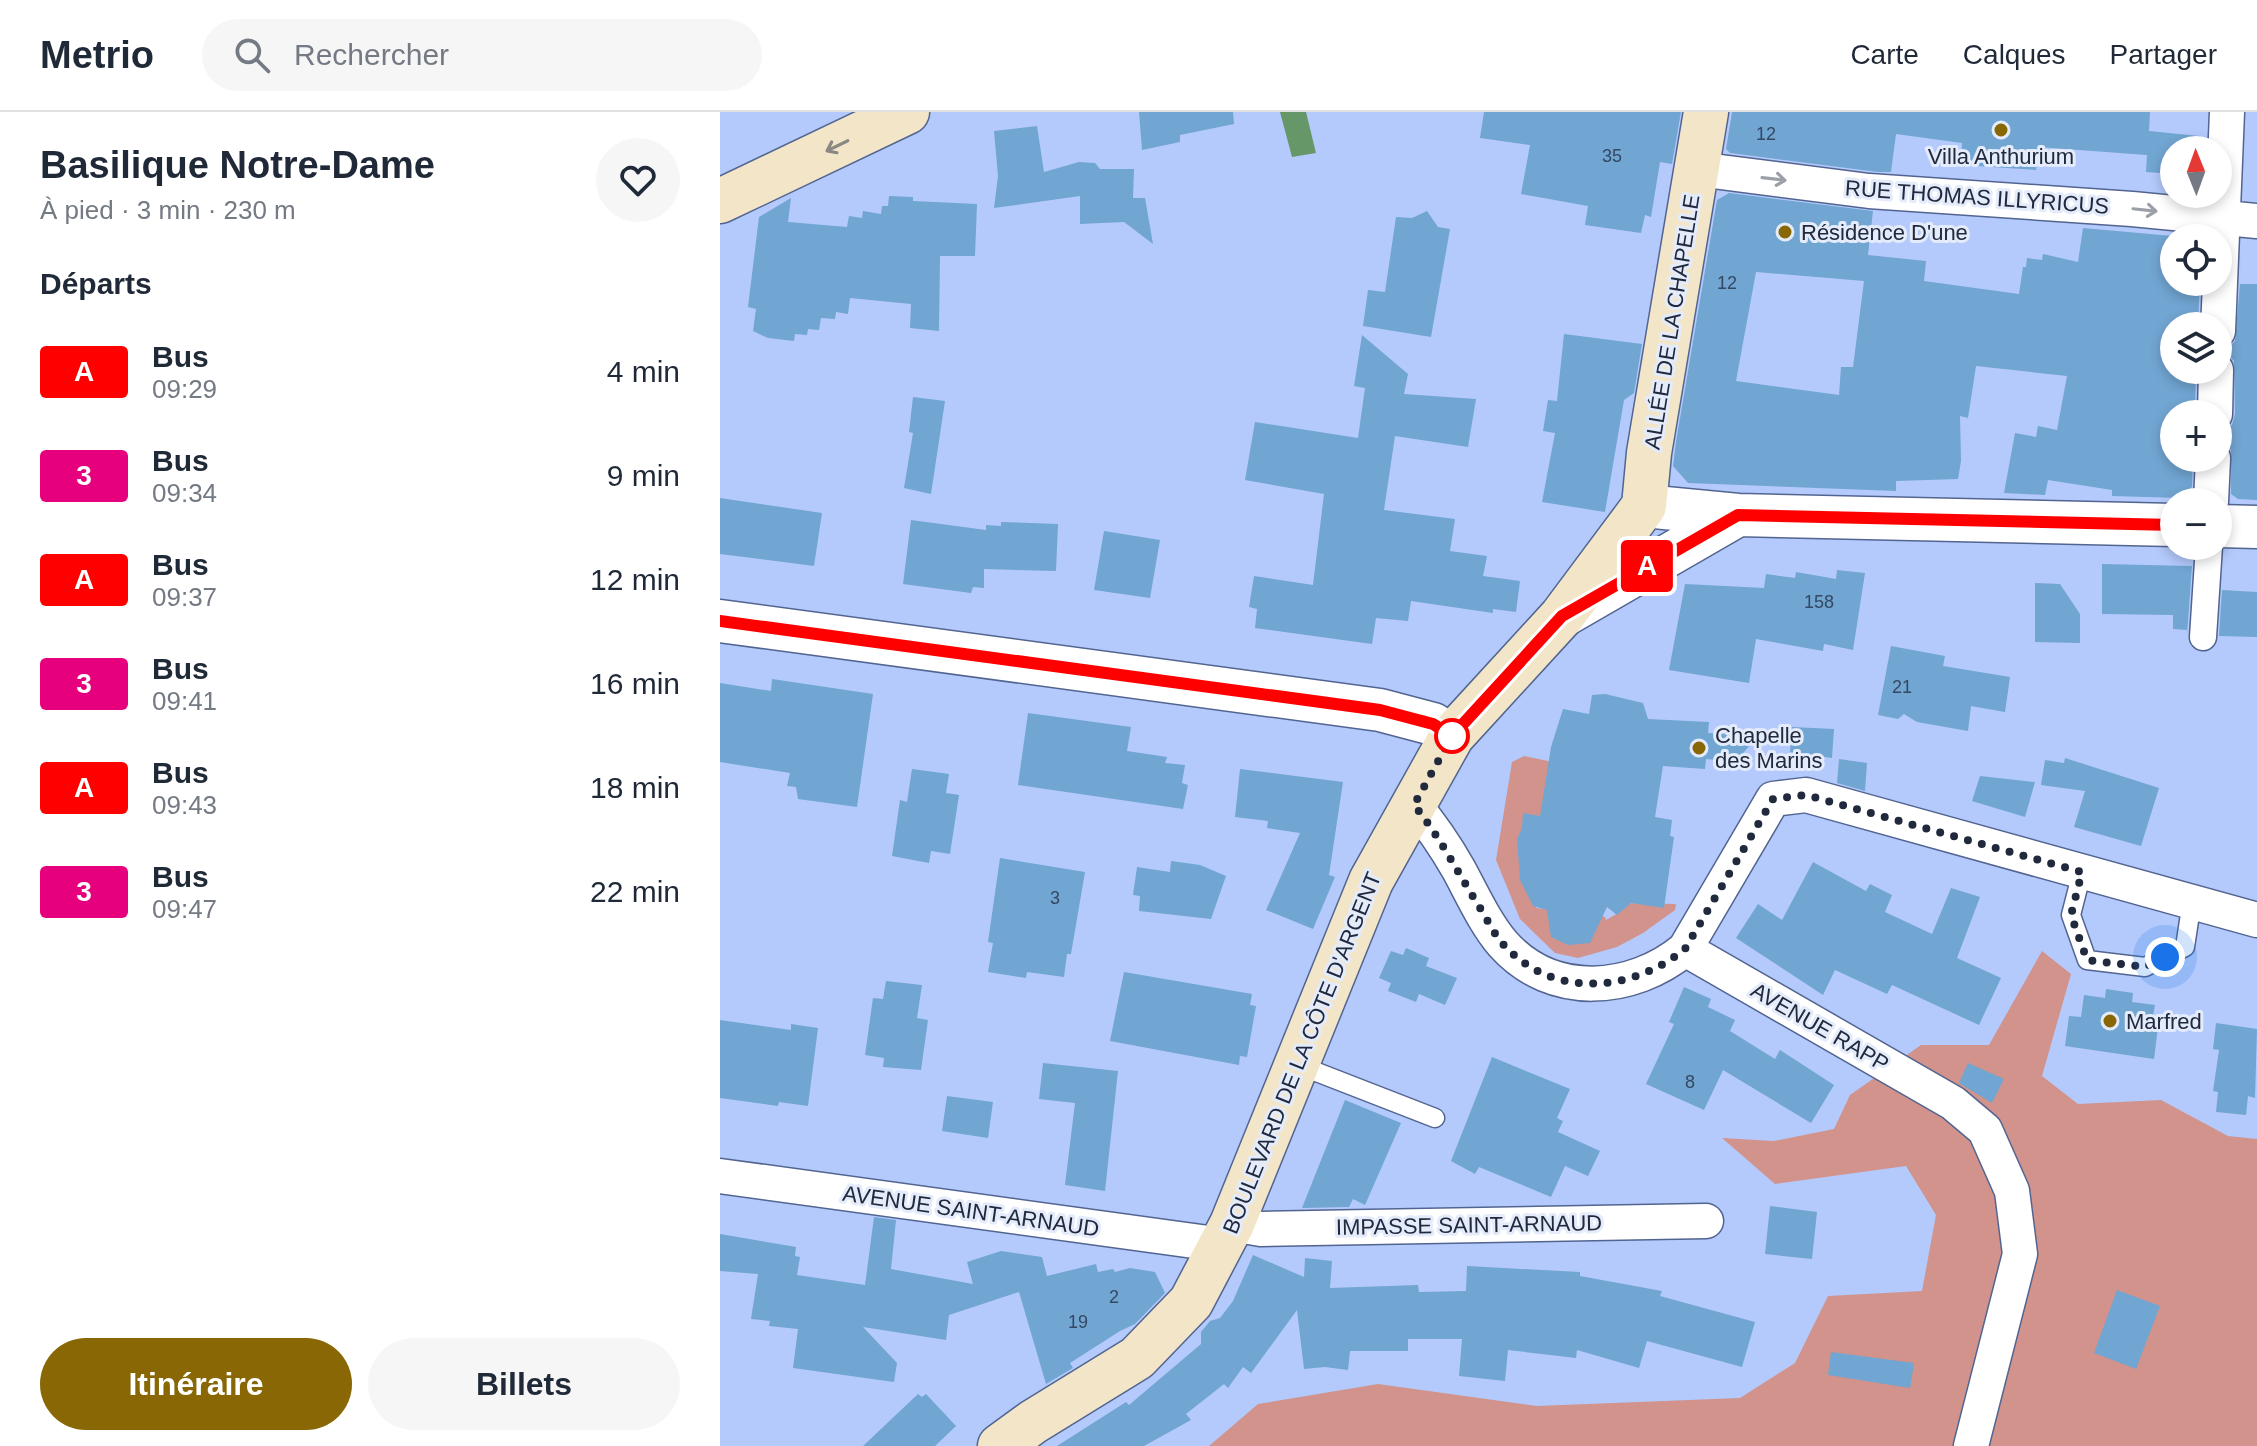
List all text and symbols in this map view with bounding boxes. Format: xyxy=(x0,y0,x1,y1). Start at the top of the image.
search box xyxy=(202,19,762,91)
icon: search xyxy=(230,33,274,77)
text: Metrio xyxy=(40,34,154,76)
text: Rechercher xyxy=(294,38,449,71)
text: Carte xyxy=(1850,39,1919,70)
text: Calques xyxy=(1963,39,2066,70)
text: Partager xyxy=(2110,39,2217,70)
marker: Villa Anthurium xyxy=(1992,121,2010,139)
house number: 12 xyxy=(1756,124,1776,144)
north arrow xyxy=(2160,136,2232,208)
map controls xyxy=(2160,136,2232,560)
button: heart xyxy=(596,138,680,222)
one-way arrow xyxy=(825,139,849,154)
text: Basilique Notre-Dame xyxy=(40,144,435,186)
place label: Villa Anthurium xyxy=(1928,144,2074,169)
house number: 35 xyxy=(1602,146,1622,166)
one-way arrow xyxy=(1761,172,1786,187)
street label: RUE THOMAS ILLYRICUS xyxy=(1844,175,2110,219)
street label: ALLÉE DE LA CHAPELLE xyxy=(1639,193,1705,451)
text: À pied · 3 min · 230 m xyxy=(40,195,296,225)
one-way arrow xyxy=(2131,202,2158,217)
place label: Résidence D'une xyxy=(1801,220,1968,245)
marker: Résidence D'une xyxy=(1776,223,1794,241)
button: locate xyxy=(2160,224,2232,296)
text: Départs xyxy=(40,267,152,300)
house number: 12 xyxy=(1717,273,1737,293)
button: layers xyxy=(2160,312,2232,384)
text: Bus xyxy=(152,340,209,373)
text: 4 min xyxy=(607,355,680,388)
text: A xyxy=(74,356,94,387)
text: 09:29 xyxy=(152,374,217,404)
button: + xyxy=(2160,400,2232,472)
text: Bus xyxy=(152,444,209,477)
text: 9 min xyxy=(607,459,680,492)
text: 3 xyxy=(76,460,92,491)
text: 09:34 xyxy=(152,478,217,508)
button: − xyxy=(2160,488,2232,560)
line badge: A xyxy=(1621,540,1673,592)
text: Bus xyxy=(152,548,209,581)
text: A xyxy=(1637,550,1657,581)
text: 12 min xyxy=(590,563,680,596)
text: A xyxy=(74,564,94,595)
text: 09:37 xyxy=(152,582,217,612)
house number: 158 xyxy=(1804,592,1834,612)
text: Bus xyxy=(152,652,209,685)
text: 16 min xyxy=(590,667,680,700)
text: 3 xyxy=(76,668,92,699)
house number: 21 xyxy=(1892,677,1912,697)
text: 09:41 xyxy=(152,686,217,716)
unlabelled marker xyxy=(1435,719,1469,753)
place label: Chapelle des Marins xyxy=(1715,723,1823,773)
marker: Chapelle des Marins xyxy=(1690,739,1708,757)
text: Bus xyxy=(152,756,209,789)
text: 18 min xyxy=(590,771,680,804)
text: A xyxy=(74,772,94,803)
text: 09:43 xyxy=(152,790,217,820)
text: Bus xyxy=(152,860,209,893)
street label: BOULEVARD DE LA CÔTE D'ARGENT xyxy=(1218,869,1386,1237)
text: 22 min xyxy=(590,875,680,908)
text: 3 xyxy=(76,876,92,907)
house number: 3 xyxy=(1050,888,1060,908)
text: 09:47 xyxy=(152,894,217,924)
your location xyxy=(2145,937,2185,977)
street label: AVENUE RAPP xyxy=(1747,977,1893,1077)
place label: Marfred xyxy=(2126,1009,2202,1034)
marker: Marfred xyxy=(2101,1012,2119,1030)
house number: 8 xyxy=(1685,1072,1695,1092)
street label: AVENUE SAINT-ARNAUD xyxy=(841,1181,1101,1241)
street label: IMPASSE SAINT-ARNAUD xyxy=(1336,1210,1602,1240)
house number: 2 xyxy=(1109,1287,1119,1307)
house number: 19 xyxy=(1068,1312,1088,1332)
button: Itinéraire xyxy=(40,1338,352,1430)
button: Billets xyxy=(368,1338,680,1430)

